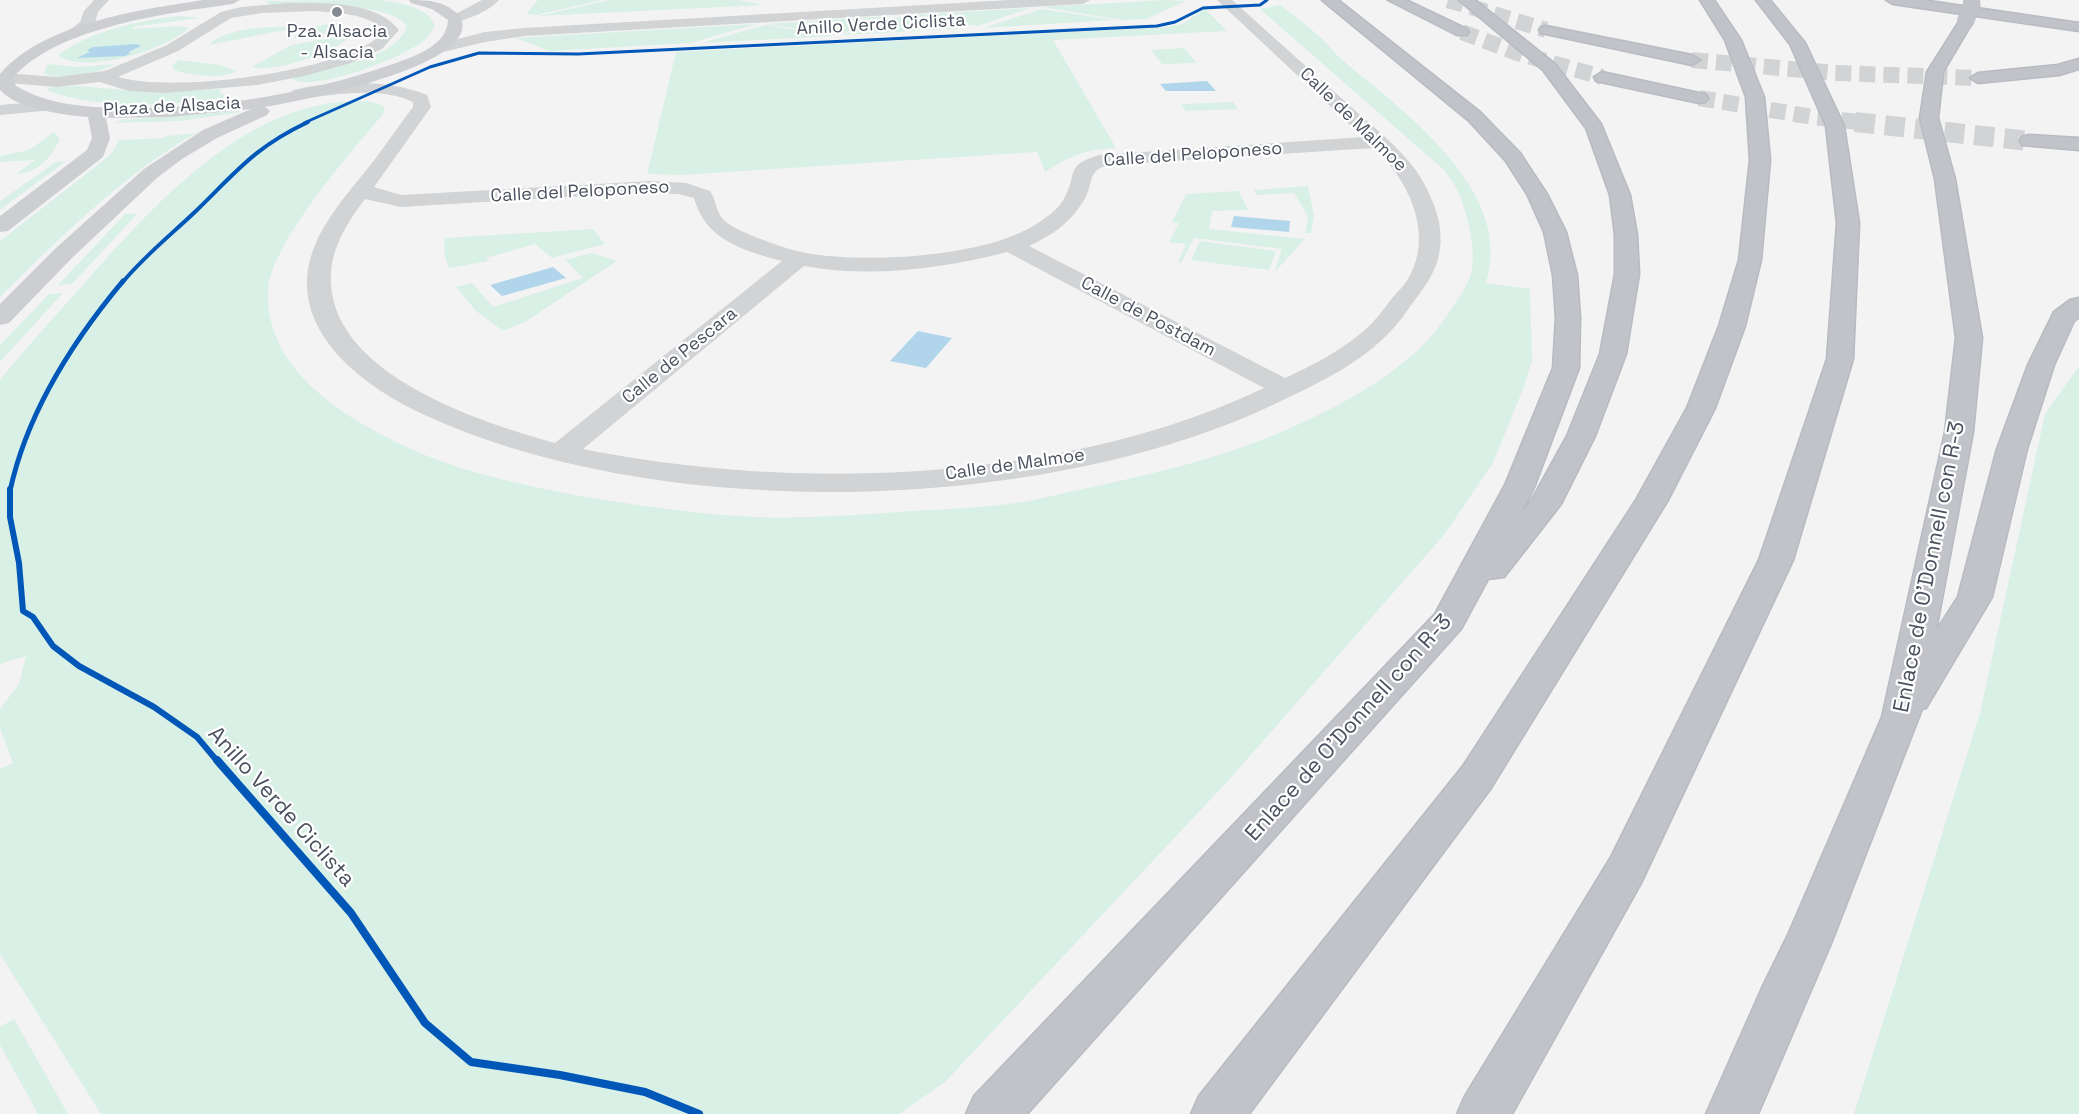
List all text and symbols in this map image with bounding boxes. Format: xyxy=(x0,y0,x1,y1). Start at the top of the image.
marker: Pza. Alsacia - Alsacia xyxy=(330,5,344,19)
street label: Anillo Verde Ciclista xyxy=(796,10,966,40)
place label: Pza. Alsacia - Alsacia xyxy=(287,21,387,63)
street label: Calle de Malmoe xyxy=(1295,63,1411,177)
street label: Plaza de Alsacia xyxy=(103,93,241,121)
street label: Calle del Peloponeso xyxy=(1103,138,1283,172)
street label: Calle del Peloponeso xyxy=(490,177,670,207)
street label: Calle de Postdam xyxy=(1077,272,1219,362)
street label: Calle de Pescara xyxy=(618,303,742,409)
street label: Enlace de O'Donnell con R-3 xyxy=(1889,419,1971,715)
street label: Calle de Malmoe xyxy=(944,445,1086,485)
street label: Enlace de O'Donnell con R-3 xyxy=(1240,609,1458,847)
street label: Anillo Verde Ciclista xyxy=(202,721,360,893)

